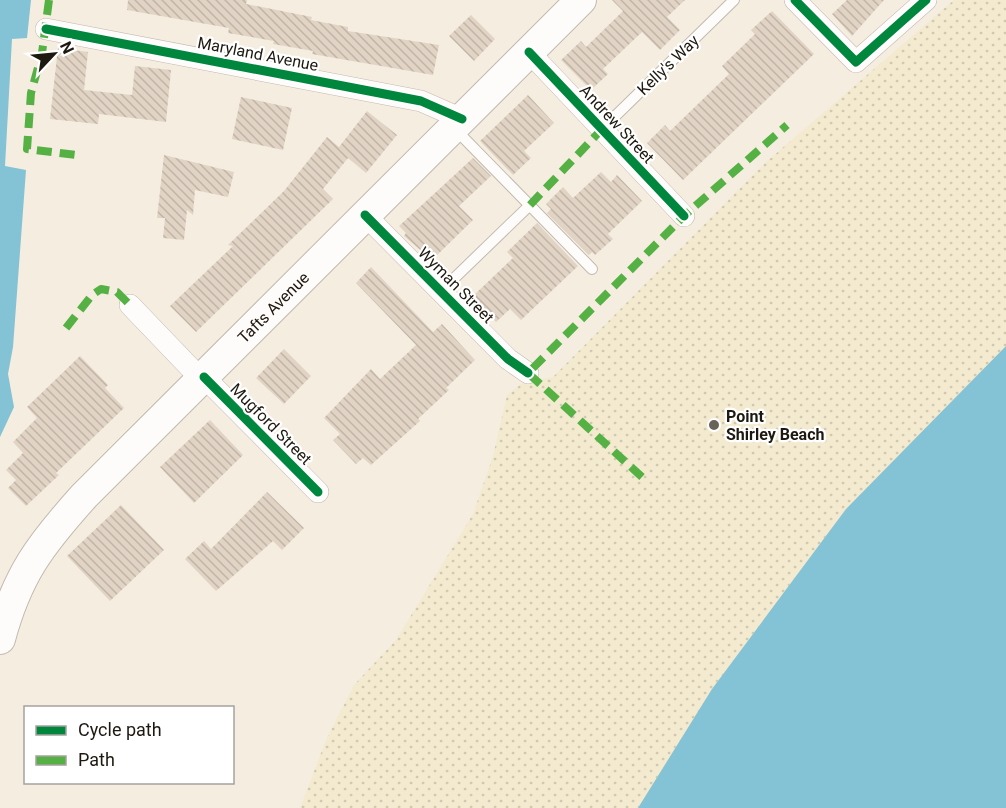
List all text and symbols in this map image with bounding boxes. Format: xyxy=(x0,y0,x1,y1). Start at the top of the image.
north arrow xyxy=(24,24,84,84)
street label: Kelly's Way xyxy=(633,31,703,99)
street label: Maryland Avenue xyxy=(196,33,320,75)
text: N xyxy=(56,38,78,57)
street label: Andrew Street xyxy=(576,81,658,167)
street label: Wyman Street xyxy=(414,243,498,327)
street label: Tafts Avenue xyxy=(234,268,313,347)
street label: Mugford Street xyxy=(226,379,316,469)
place label: Point Shirley Beach xyxy=(726,407,824,444)
marker: Point Shirley Beach xyxy=(707,418,721,432)
legend xyxy=(24,706,234,784)
text: Cycle path xyxy=(78,719,162,740)
text: Path xyxy=(78,749,115,770)

